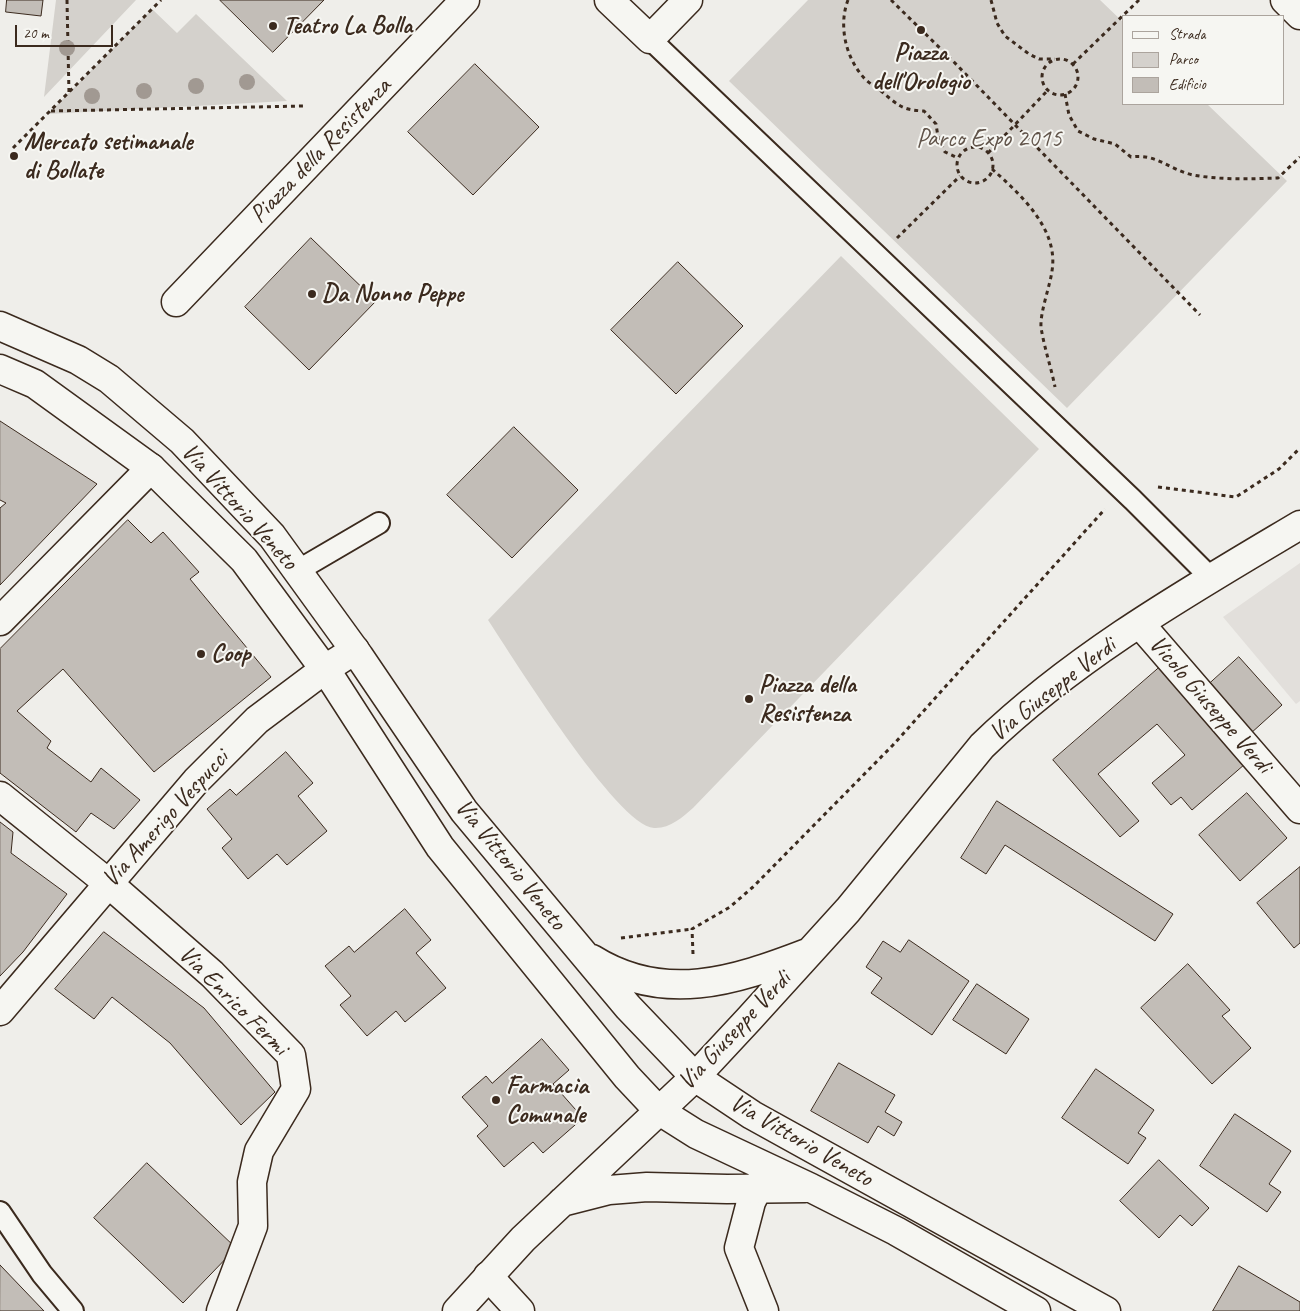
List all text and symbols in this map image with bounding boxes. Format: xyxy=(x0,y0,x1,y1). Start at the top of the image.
place label: Teatro La Bolla xyxy=(283,11,412,41)
scale bar xyxy=(18,15,115,47)
legend xyxy=(1122,15,1285,105)
marker: Teatro La Bolla xyxy=(267,20,279,32)
text: 20 m xyxy=(23,24,49,43)
marker: Piazza dell'Orologio xyxy=(915,24,927,36)
text: Strada xyxy=(1169,25,1205,44)
place label: Piazza dell'Orologio xyxy=(872,38,970,97)
text: Parco xyxy=(1169,50,1198,69)
street label: Piazza della Resistenza xyxy=(244,72,398,230)
text: Edificio xyxy=(1169,75,1206,94)
park label: Parco Expo 2015 xyxy=(916,124,1062,154)
place label: Mercato setimanale di Bollate xyxy=(24,127,193,186)
marker: Mercato setimanale di Bollate xyxy=(8,150,20,162)
place label: Da Nonno Peppe xyxy=(322,279,463,309)
marker: Da Nonno Peppe xyxy=(306,288,318,300)
street label: Via Vittorio Veneto xyxy=(174,438,304,576)
street label: Vicolo Giuseppe Verdi xyxy=(1142,630,1278,780)
street label: Via Giuseppe Verdi xyxy=(984,631,1122,749)
place label: Coop xyxy=(211,639,250,669)
marker: Coop xyxy=(195,648,207,660)
place label: Piazza della Resistenza xyxy=(759,670,856,729)
marker: Piazza della Resistenza xyxy=(743,693,755,705)
street label: Via Amerigo Vespucci xyxy=(96,744,236,894)
street label: Via Vittorio Veneto xyxy=(448,793,572,937)
street label: Via Enrico Fermi xyxy=(172,940,294,1062)
street label: Via Giuseppe Verdi xyxy=(672,965,798,1097)
place label: Farmacia Comunale xyxy=(506,1071,588,1130)
street label: Via Vittorio Veneto xyxy=(724,1088,878,1194)
marker: Farmacia Comunale xyxy=(490,1094,502,1106)

